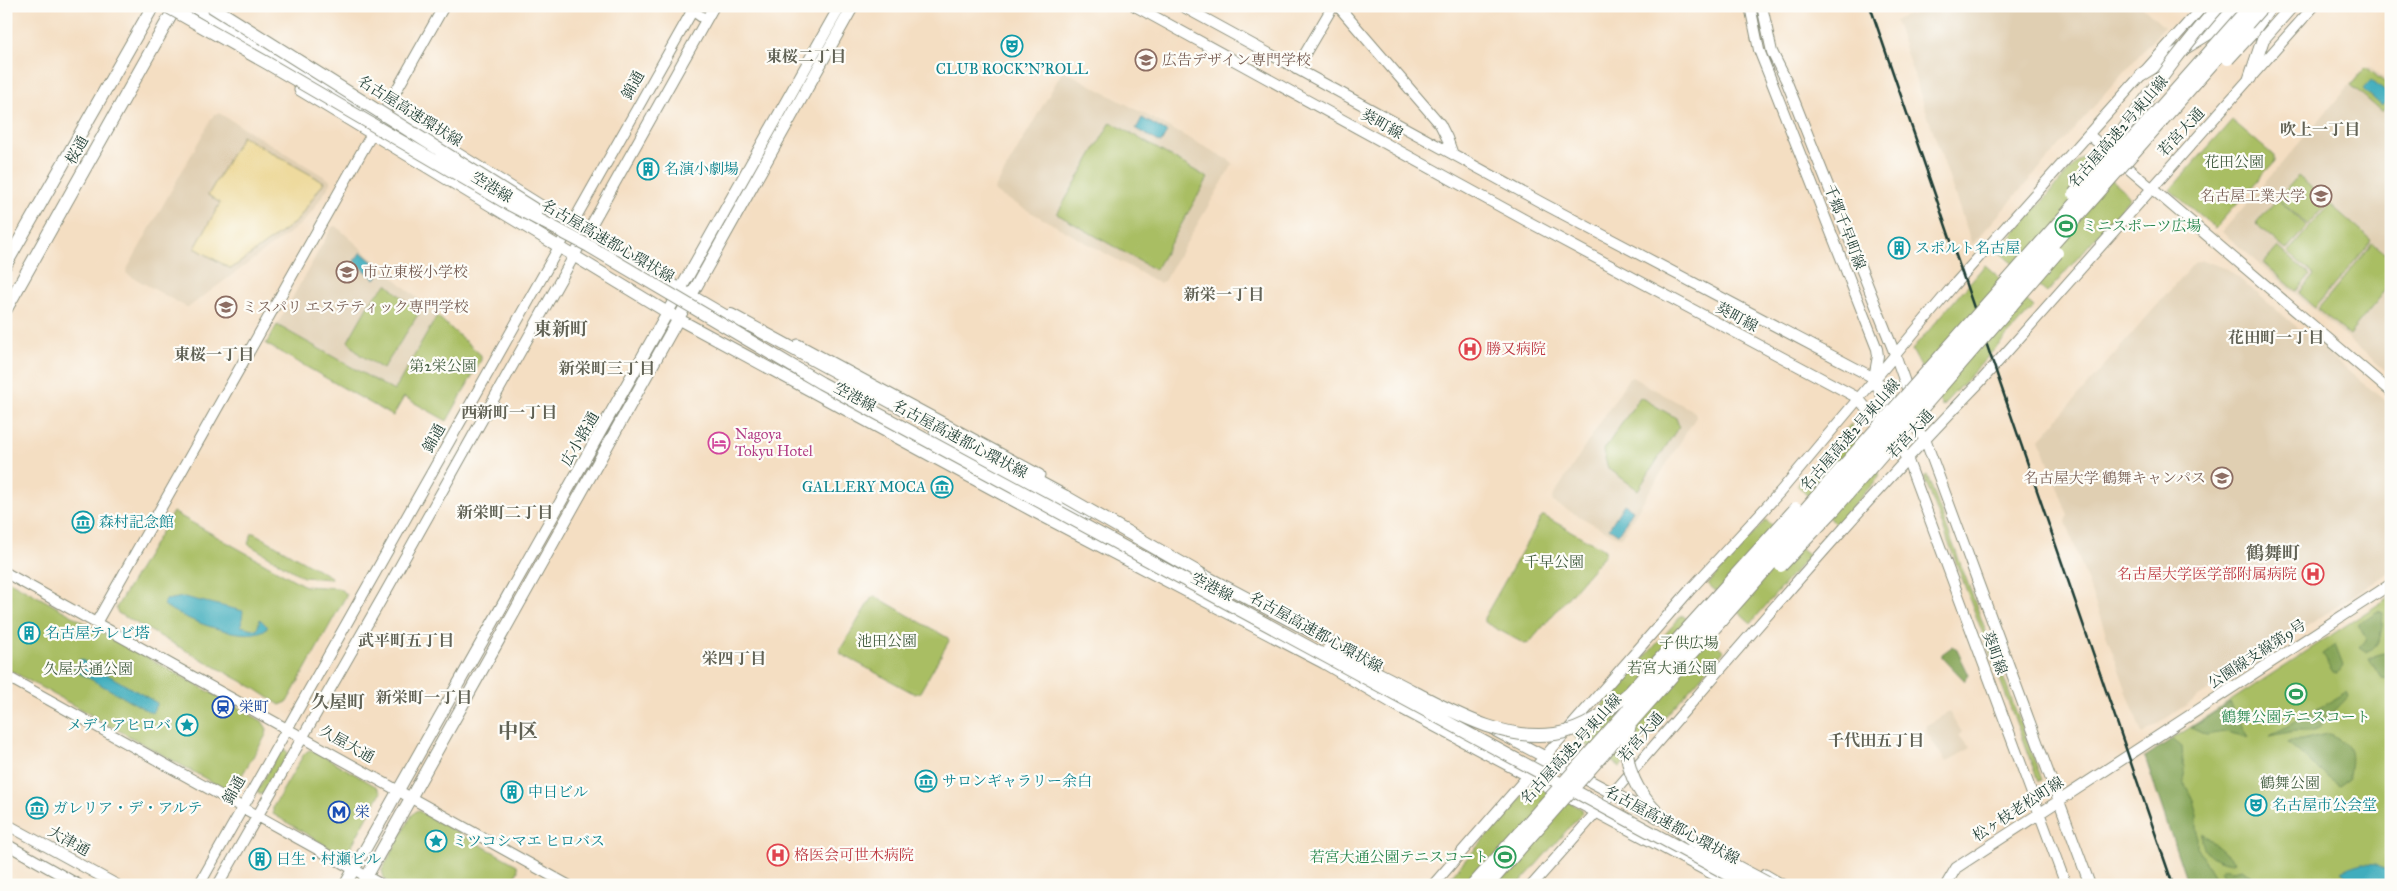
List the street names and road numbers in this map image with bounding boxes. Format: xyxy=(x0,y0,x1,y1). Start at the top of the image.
street label: 錦通 xyxy=(618,68,648,102)
street label: 名古屋高速環状線 xyxy=(354,72,466,150)
street label: 名古屋高速2号東山線 xyxy=(2064,72,2172,192)
street label: 若宮大通 xyxy=(2154,104,2208,160)
street label: 葵町線 xyxy=(1358,105,1406,143)
street label: 桜通 xyxy=(62,133,92,167)
street label: 空港線 xyxy=(468,168,516,206)
street label: 千郷千早町線 xyxy=(1820,182,1870,272)
street label: 名古屋高速都心環状線 xyxy=(539,196,677,286)
street label: 葵町線 xyxy=(1713,298,1761,336)
street label: 名古屋高速2号東山線 xyxy=(1796,375,1904,495)
street label: 空港線 xyxy=(831,378,879,416)
street label: 名古屋高速都心環状線 xyxy=(890,396,1030,482)
street label: 若宮大通 xyxy=(1883,406,1937,462)
street label: 広小路通 xyxy=(557,409,603,469)
street label: 錦通 xyxy=(419,421,449,455)
street label: 空港線 xyxy=(1188,569,1236,605)
street label: 名古屋高速都心環状線 xyxy=(1246,588,1386,676)
street label: 公園線支線第9号 xyxy=(2205,616,2309,692)
street label: 葵町線 xyxy=(1979,629,2011,677)
street label: 名古屋高速2号東山線 xyxy=(1517,690,1625,808)
street label: 若宮大通 xyxy=(1615,708,1667,766)
street label: 久屋大通 xyxy=(316,722,378,766)
street label: 錦通 xyxy=(219,773,249,807)
street label: 松ヶ枝老松町線 xyxy=(1969,773,2067,845)
street label: 名古屋高速都心環状線 xyxy=(1602,782,1742,868)
street label: 大津通 xyxy=(45,822,93,860)

